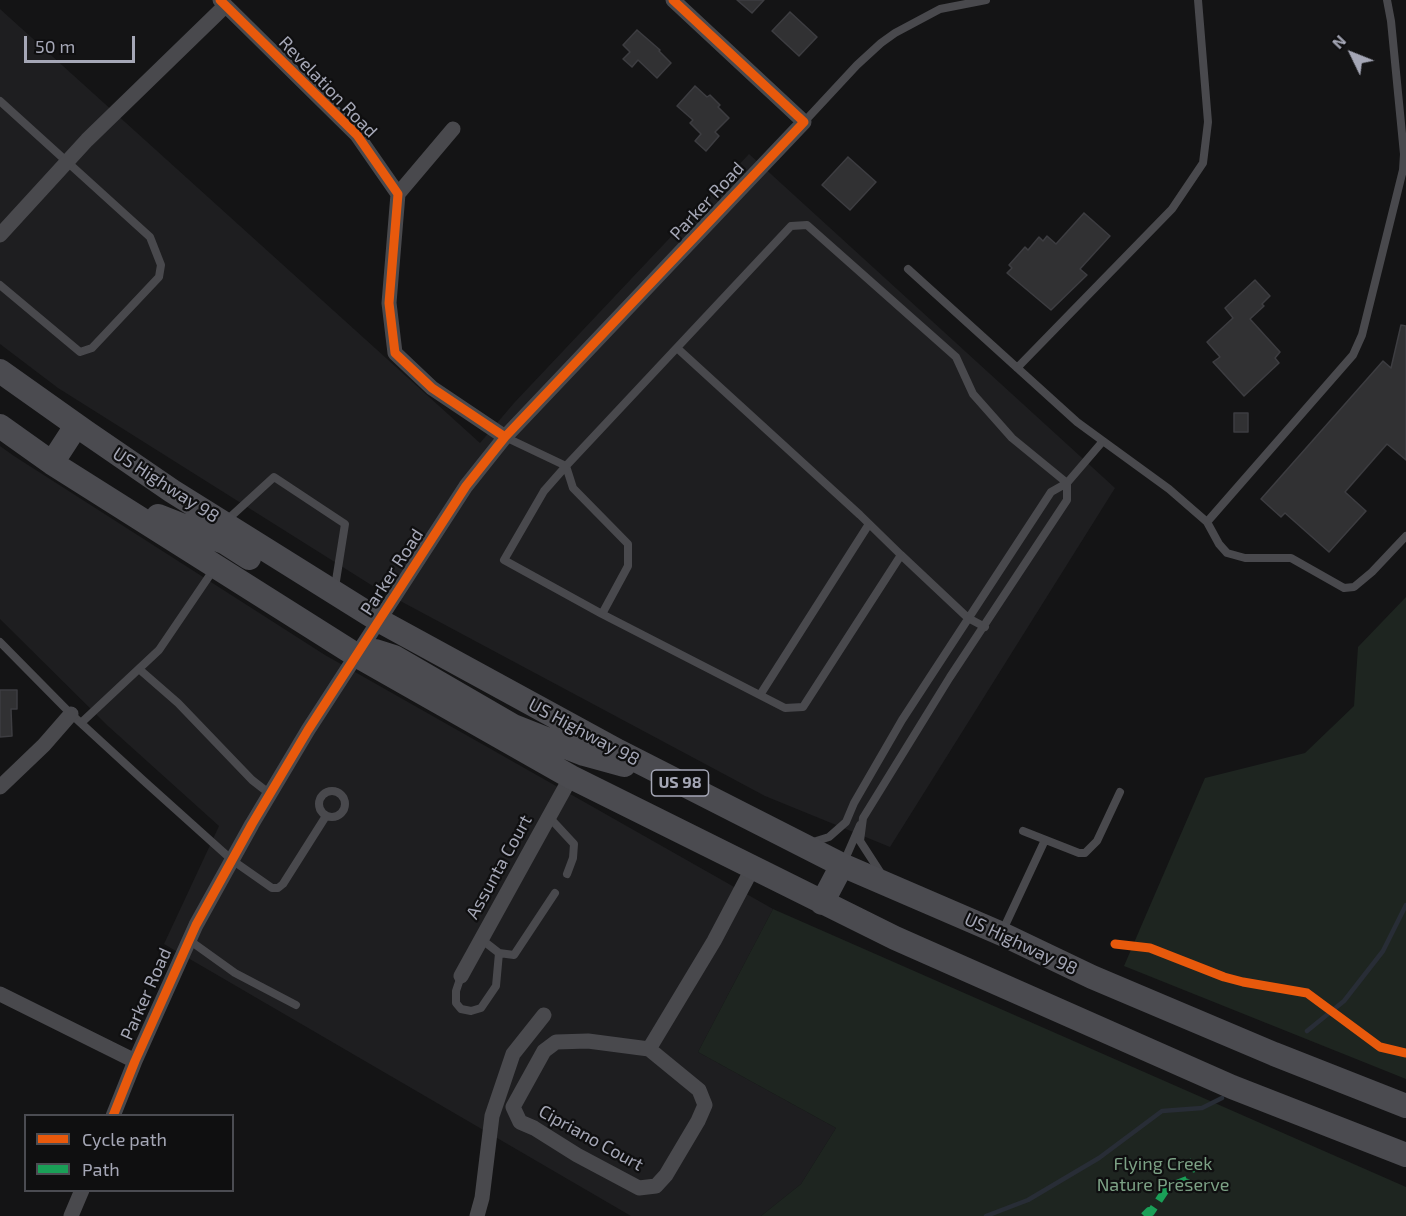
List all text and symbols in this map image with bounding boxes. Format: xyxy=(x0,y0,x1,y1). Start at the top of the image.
scale bar xyxy=(27,24,138,62)
north arrow xyxy=(1322,24,1382,84)
text: N xyxy=(1328,31,1349,52)
street label: Revelation Road xyxy=(274,32,382,142)
text: 50 m xyxy=(35,35,75,57)
street label: Parker Road xyxy=(665,157,749,245)
street label: US Highway 98 xyxy=(109,443,223,527)
street label: Parker Road xyxy=(356,525,428,619)
street label: US Highway 98 xyxy=(525,694,643,770)
road number: US 98 xyxy=(652,770,708,796)
street label: Assunta Court xyxy=(461,811,537,923)
street label: US Highway 98 xyxy=(961,908,1081,980)
street label: Parker Road xyxy=(116,944,176,1044)
street label: Cipriano Court xyxy=(535,1100,647,1176)
legend xyxy=(24,1114,234,1192)
text: Cycle path xyxy=(82,1128,167,1150)
park label: Flying Creek Nature Preserve xyxy=(1097,1153,1229,1196)
text: Path xyxy=(82,1158,120,1180)

